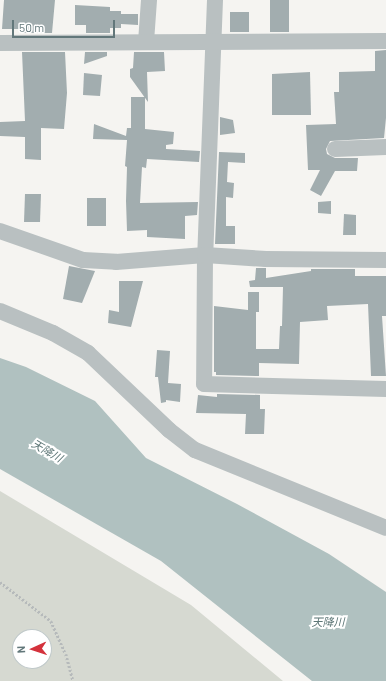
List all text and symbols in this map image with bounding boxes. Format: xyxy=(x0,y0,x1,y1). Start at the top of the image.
scale bar xyxy=(14,12,117,38)
text: 50 m xyxy=(19,20,44,34)
water label: 天降川 xyxy=(29,437,65,465)
water label: 天降川 xyxy=(312,615,344,629)
north arrow xyxy=(12,629,52,669)
text: N xyxy=(14,646,27,654)

